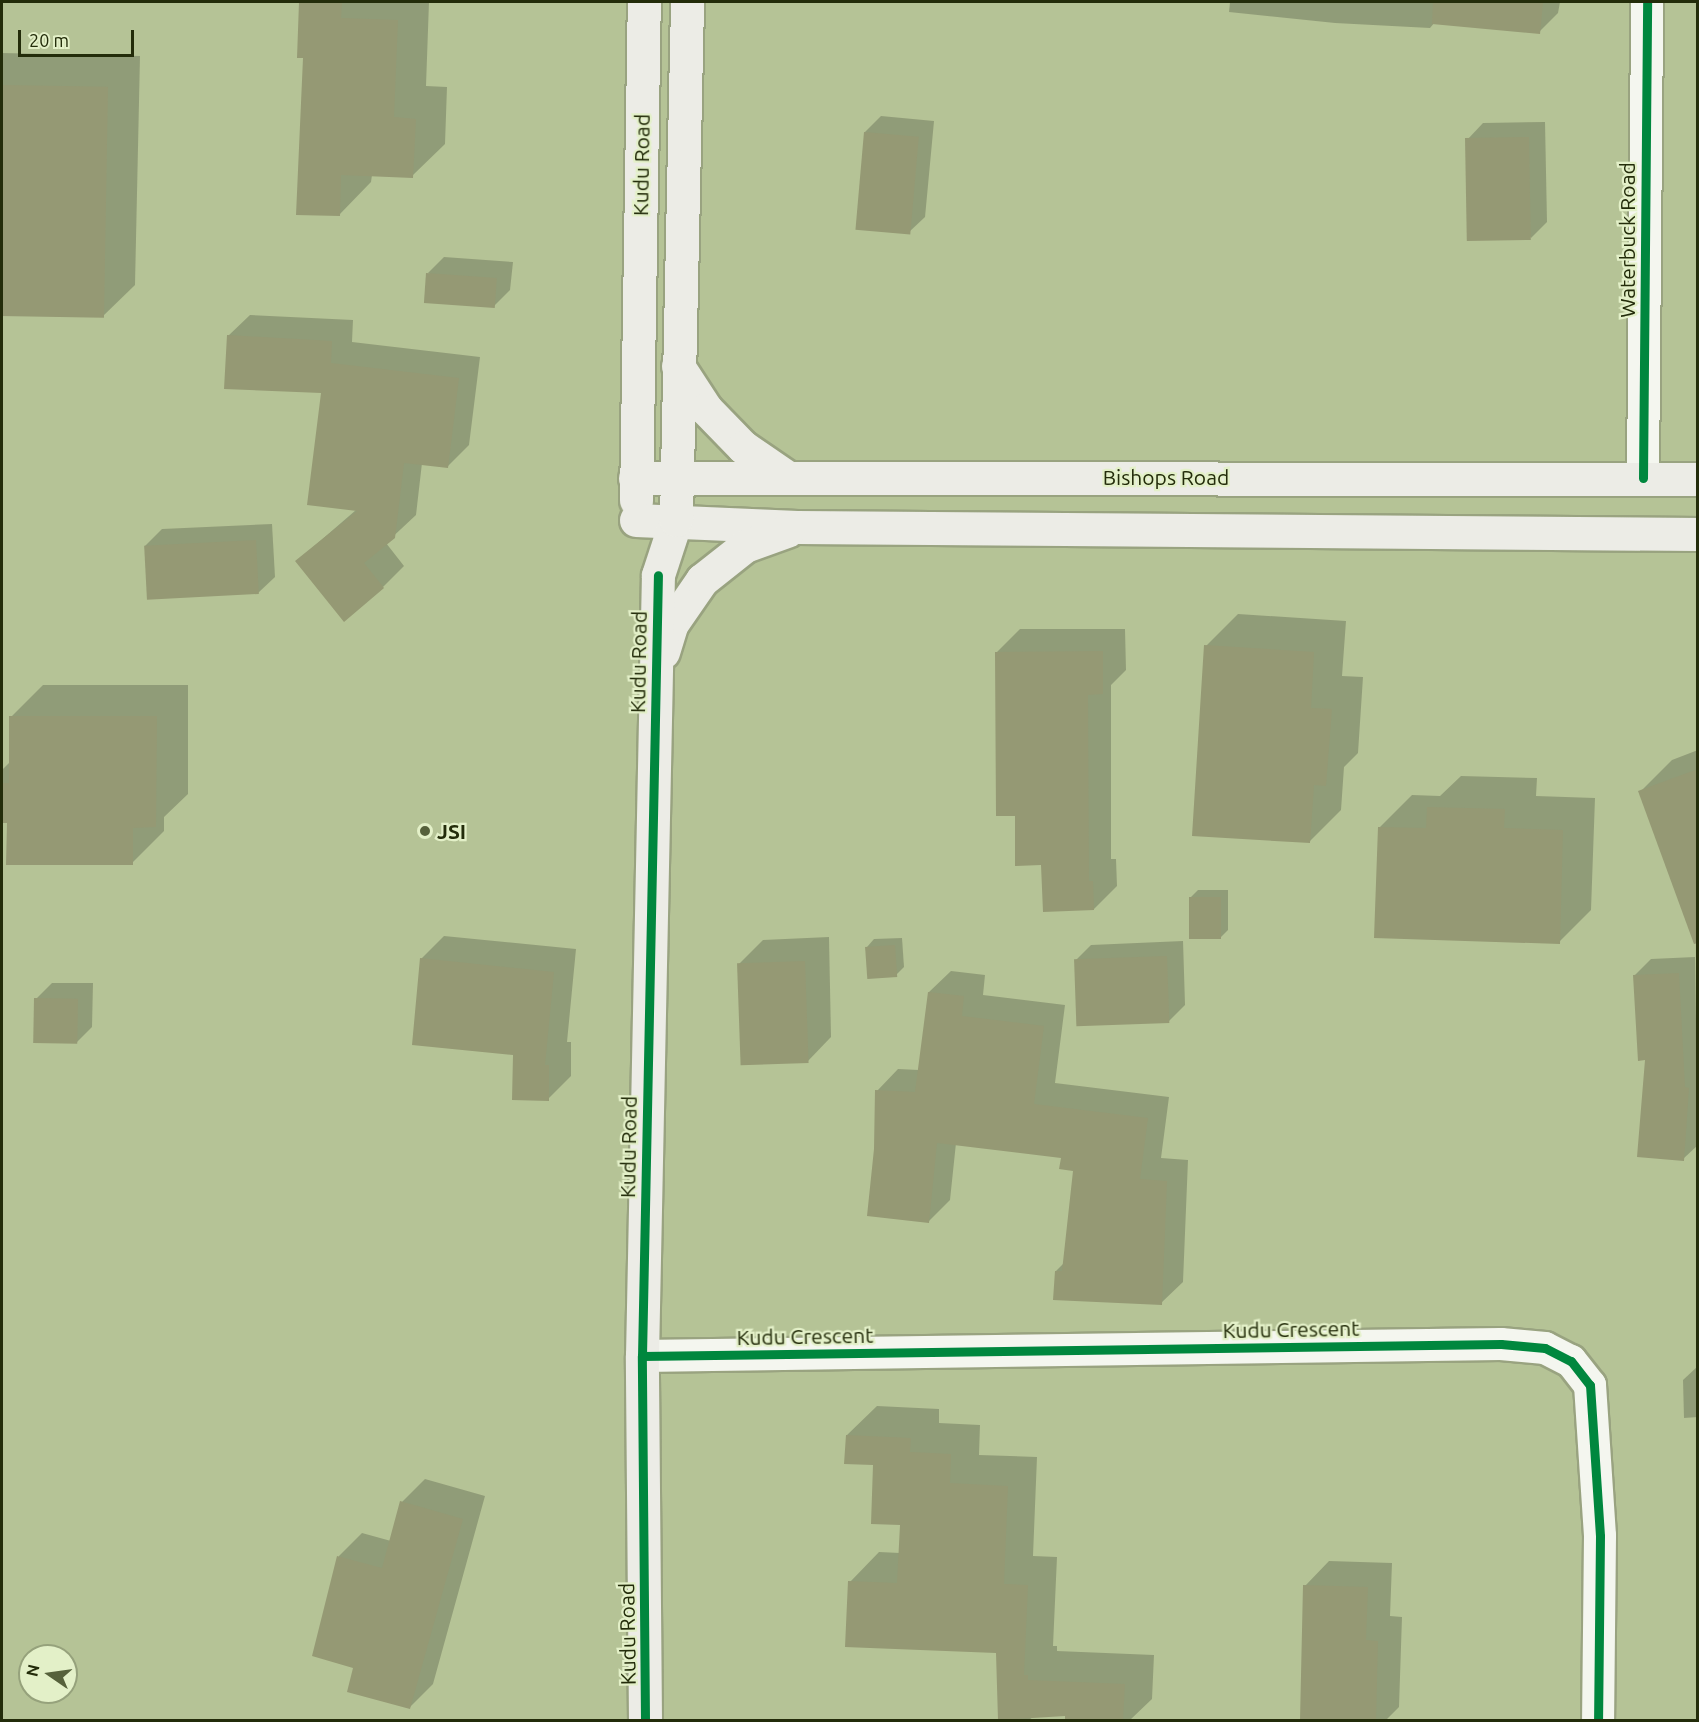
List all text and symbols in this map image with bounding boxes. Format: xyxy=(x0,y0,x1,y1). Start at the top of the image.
scale bar xyxy=(21,18,136,56)
text: 20 m xyxy=(29,30,69,50)
street label: Kudu Road xyxy=(628,114,654,216)
street label: Waterbuck Road xyxy=(1614,162,1640,318)
street label: Bishops Road xyxy=(1103,464,1229,490)
street label: Kudu Road xyxy=(625,611,651,713)
place label: JSI xyxy=(437,818,466,844)
marker: JSI xyxy=(418,824,432,838)
street label: Kudu Road xyxy=(615,1096,641,1198)
street label: Kudu Crescent xyxy=(1222,1315,1360,1343)
street label: Kudu Crescent xyxy=(736,1322,874,1350)
street label: Kudu Road xyxy=(614,1583,640,1685)
north arrow xyxy=(18,1644,78,1704)
text: N xyxy=(22,1663,43,1678)

